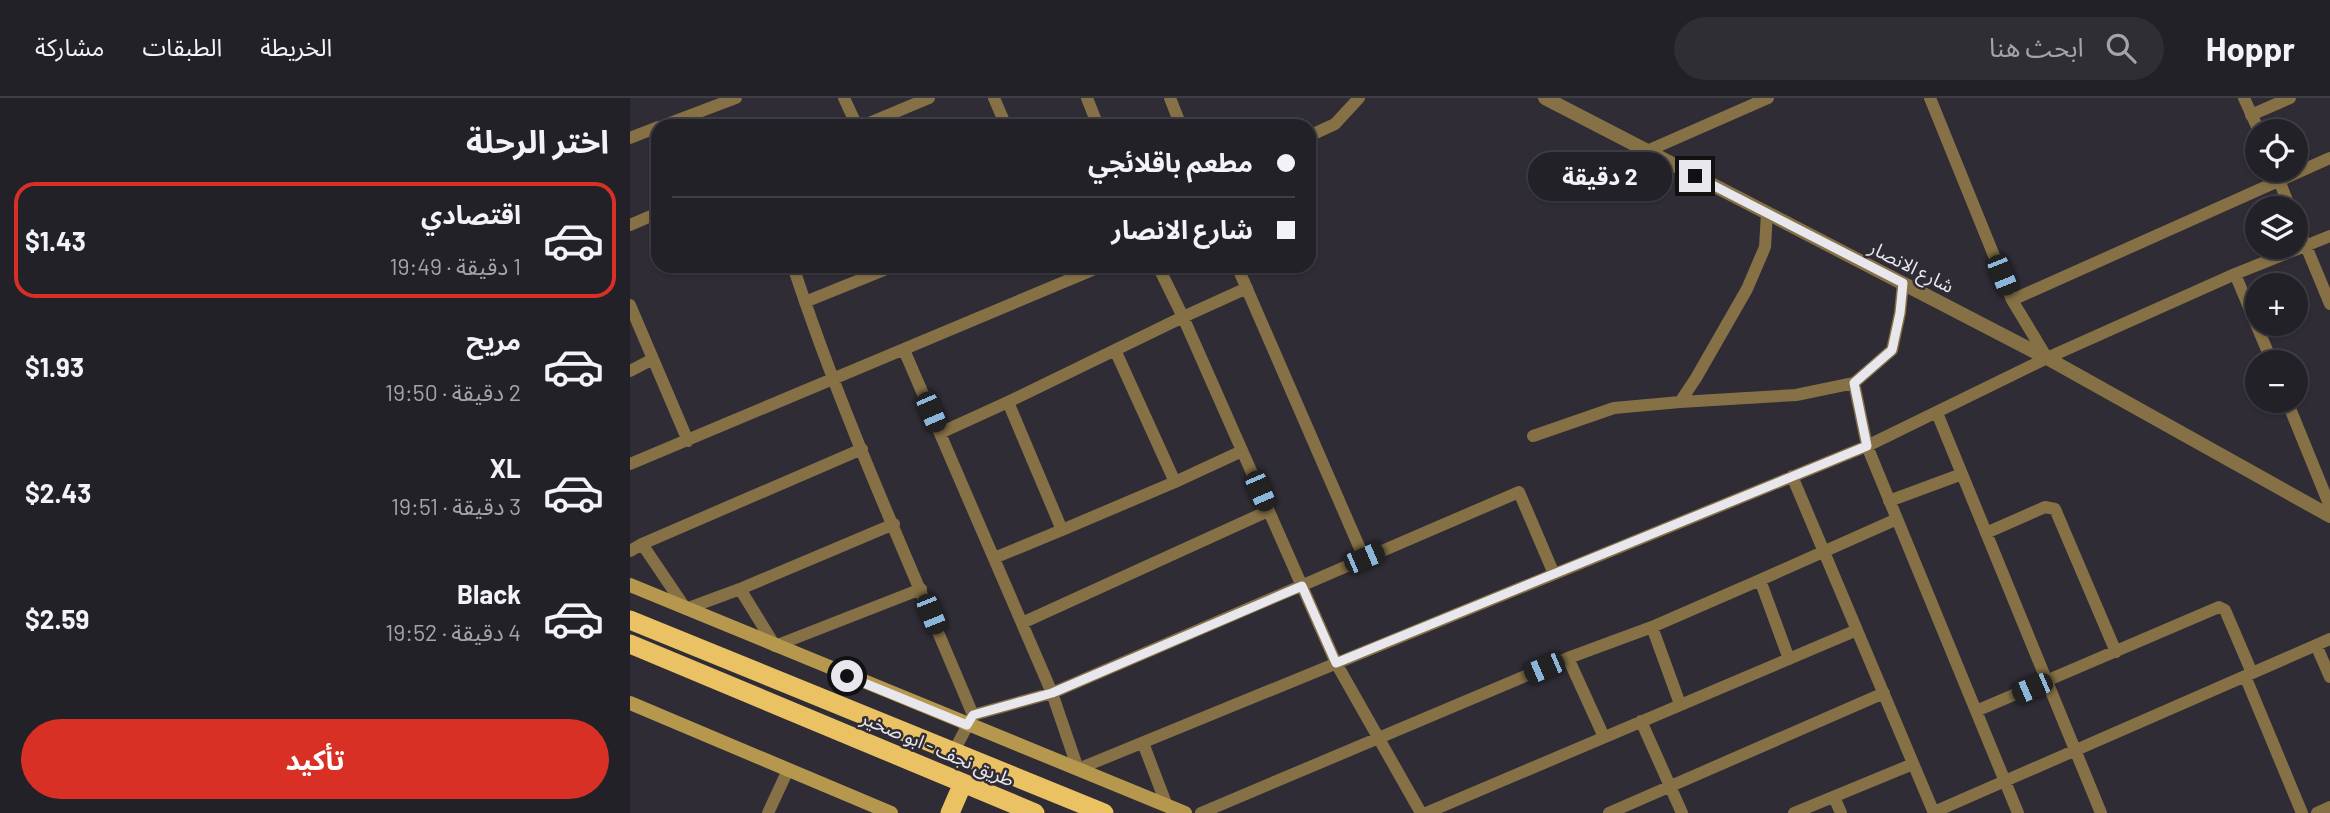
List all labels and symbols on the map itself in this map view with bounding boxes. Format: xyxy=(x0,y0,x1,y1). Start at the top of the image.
callout: 2 دقيقة xyxy=(1527,152,1670,200)
route end xyxy=(1679,160,1711,192)
street label: شارع الانصار xyxy=(1864,234,1958,300)
car xyxy=(1985,252,2020,298)
car xyxy=(914,389,949,435)
car xyxy=(1243,468,1278,514)
car xyxy=(1341,540,1388,576)
car xyxy=(914,591,949,637)
car xyxy=(1521,650,1568,686)
route start xyxy=(831,660,863,692)
car xyxy=(2009,670,2056,706)
street label: طريق نجف - ابو صخير xyxy=(857,705,1018,792)

